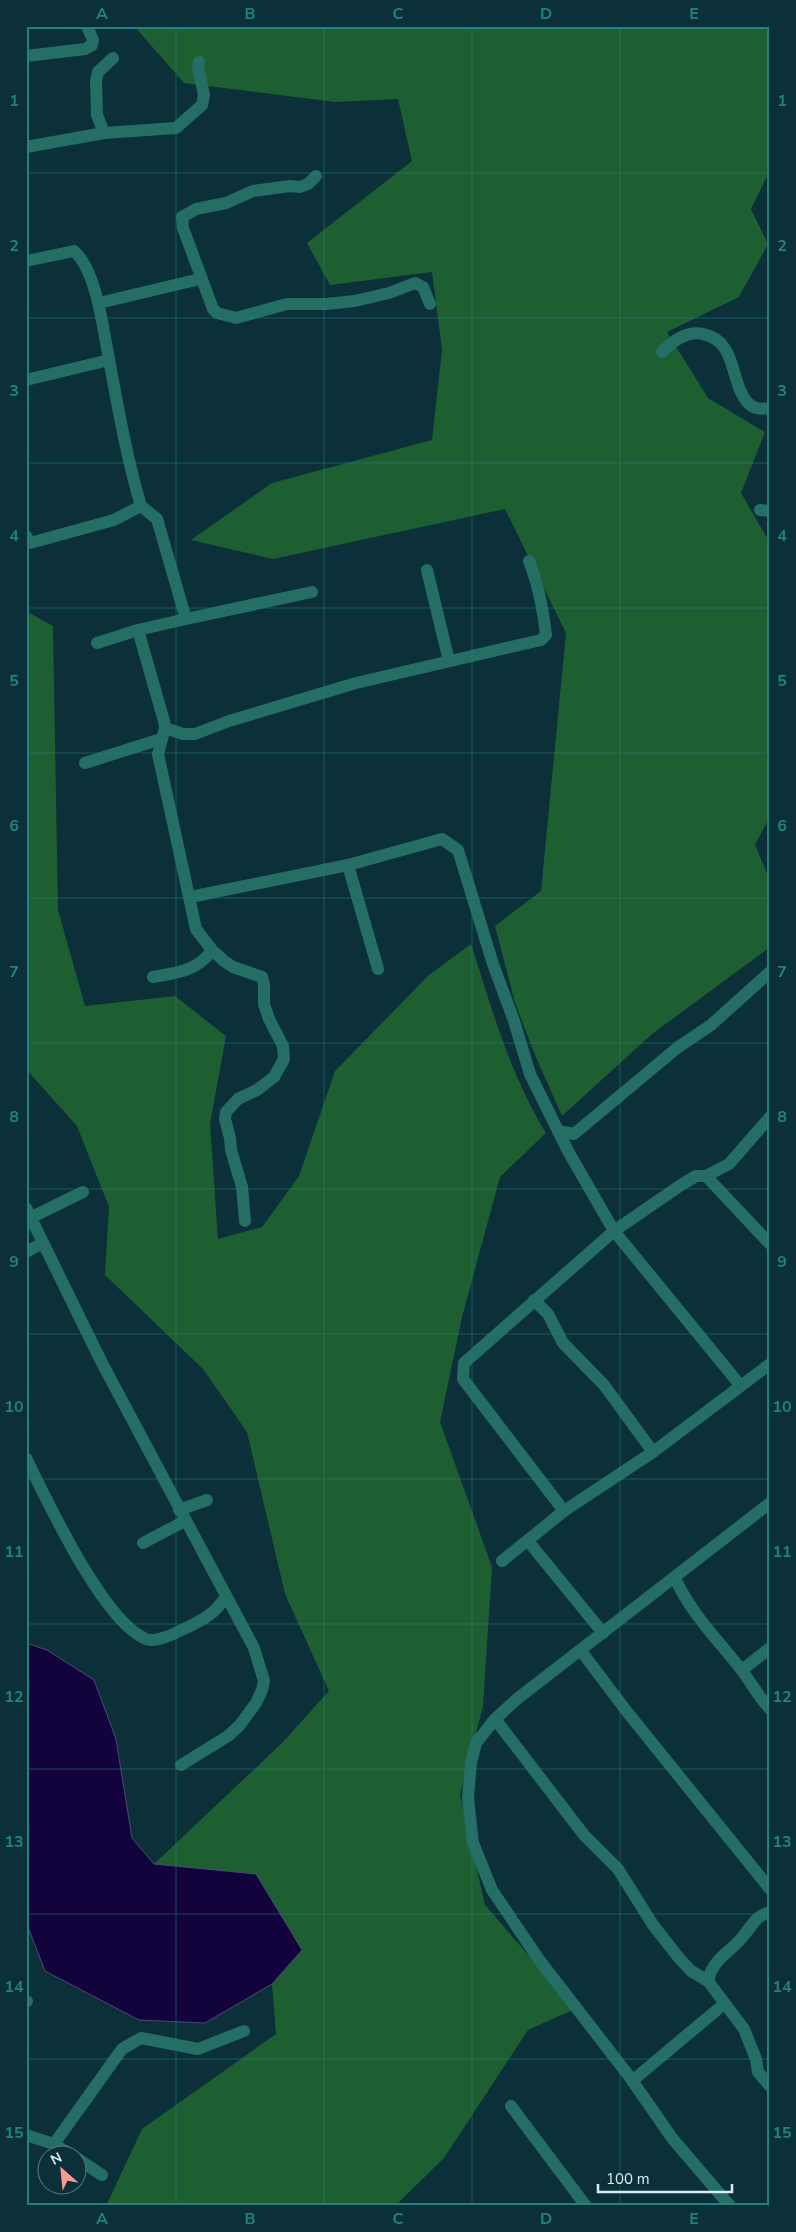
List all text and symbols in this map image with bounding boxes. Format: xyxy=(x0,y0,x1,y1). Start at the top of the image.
text: A xyxy=(96,3,108,25)
text: B xyxy=(244,3,256,25)
text: C xyxy=(393,3,404,25)
text: D xyxy=(540,3,552,25)
text: E xyxy=(689,3,699,25)
text: 1 xyxy=(9,90,19,112)
text: 1 xyxy=(777,90,787,112)
text: 2 xyxy=(9,235,19,257)
text: 2 xyxy=(777,235,787,257)
text: 3 xyxy=(9,380,19,402)
text: 3 xyxy=(777,380,787,402)
text: 4 xyxy=(9,525,19,547)
text: 4 xyxy=(777,525,787,547)
text: 5 xyxy=(9,670,19,692)
text: 5 xyxy=(777,670,787,692)
text: 6 xyxy=(9,815,19,837)
text: 6 xyxy=(777,815,787,837)
text: 7 xyxy=(9,961,19,983)
text: 7 xyxy=(777,961,787,983)
text: 8 xyxy=(9,1106,19,1128)
text: 8 xyxy=(777,1106,787,1128)
text: 9 xyxy=(9,1251,19,1273)
text: 9 xyxy=(777,1251,787,1273)
text: 10 xyxy=(4,1396,24,1418)
text: 10 xyxy=(772,1396,792,1418)
text: 11 xyxy=(4,1541,24,1563)
text: 11 xyxy=(772,1541,792,1563)
text: 12 xyxy=(4,1686,24,1708)
text: 12 xyxy=(772,1686,792,1708)
text: 13 xyxy=(4,1831,24,1853)
text: 13 xyxy=(772,1831,792,1853)
text: 14 xyxy=(4,1976,24,1998)
text: 14 xyxy=(772,1976,792,1998)
text: 15 xyxy=(4,2122,24,2144)
text: 15 xyxy=(772,2122,792,2144)
north arrow xyxy=(38,2144,88,2194)
text: N xyxy=(47,2148,65,2170)
scale bar xyxy=(598,2162,732,2194)
text: 100 m xyxy=(606,2169,650,2189)
text: A xyxy=(96,2208,108,2230)
text: B xyxy=(244,2208,256,2230)
text: C xyxy=(393,2208,404,2230)
text: D xyxy=(540,2208,552,2230)
text: E xyxy=(689,2208,699,2230)

